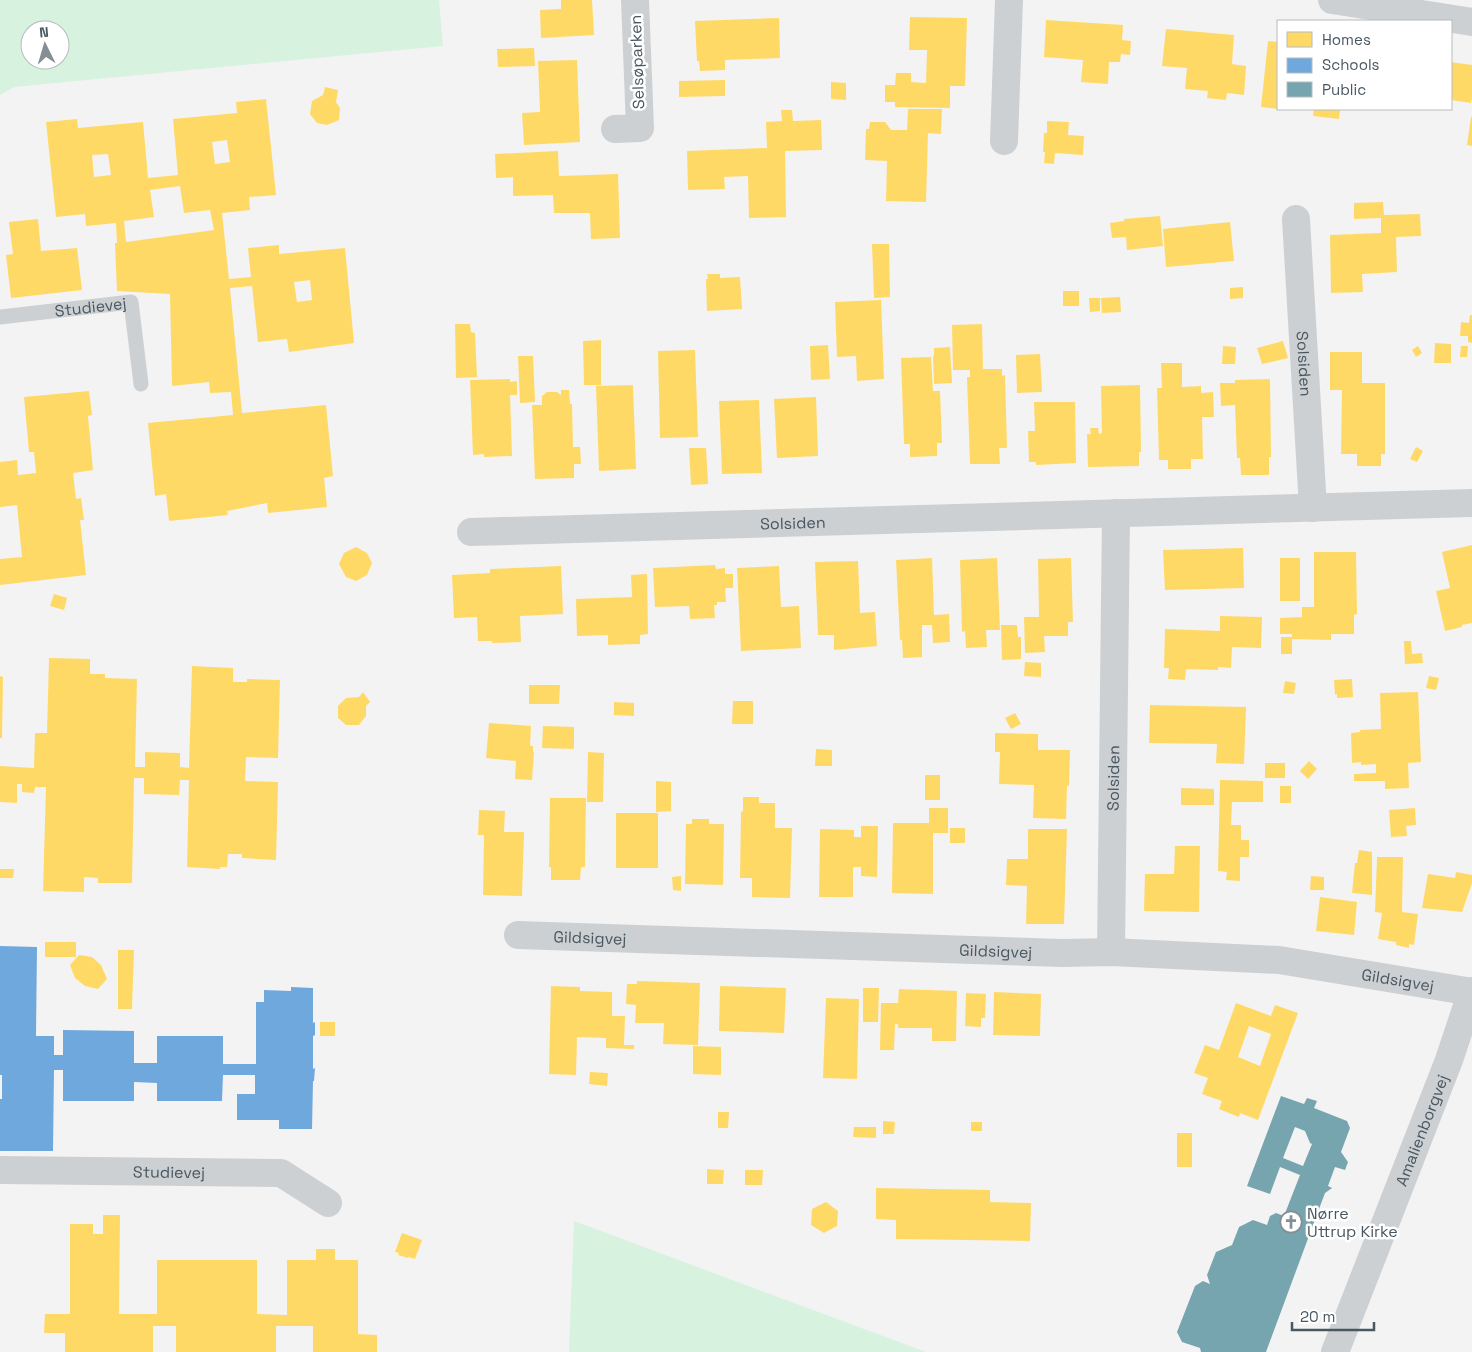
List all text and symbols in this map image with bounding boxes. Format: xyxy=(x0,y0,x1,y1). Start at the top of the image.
street label: Selsøparken xyxy=(625,14,649,110)
north arrow xyxy=(20,20,70,70)
legend xyxy=(1277,20,1452,110)
text: N xyxy=(38,23,49,41)
text: Homes xyxy=(1322,30,1371,49)
text: Schools xyxy=(1322,55,1380,74)
text: Public xyxy=(1322,80,1366,99)
street label: Studievej xyxy=(53,292,127,321)
street label: Solsiden xyxy=(1292,330,1317,397)
street label: Solsiden xyxy=(760,511,826,534)
street label: Solsiden xyxy=(1102,745,1124,811)
street label: Gildsigvej xyxy=(553,926,627,949)
street label: Gildsigvej xyxy=(959,939,1033,963)
street label: Gildsigvej xyxy=(1360,963,1436,996)
street label: Amalienborgvej xyxy=(1390,1071,1453,1189)
street label: Studievej xyxy=(133,1161,205,1183)
place label: Nørre Uttrup Kirke xyxy=(1307,1203,1398,1242)
church icon: Nørre Uttrup Kirke xyxy=(1279,1210,1303,1234)
scale bar xyxy=(1292,1300,1374,1332)
text: 20 m xyxy=(1300,1307,1335,1326)

